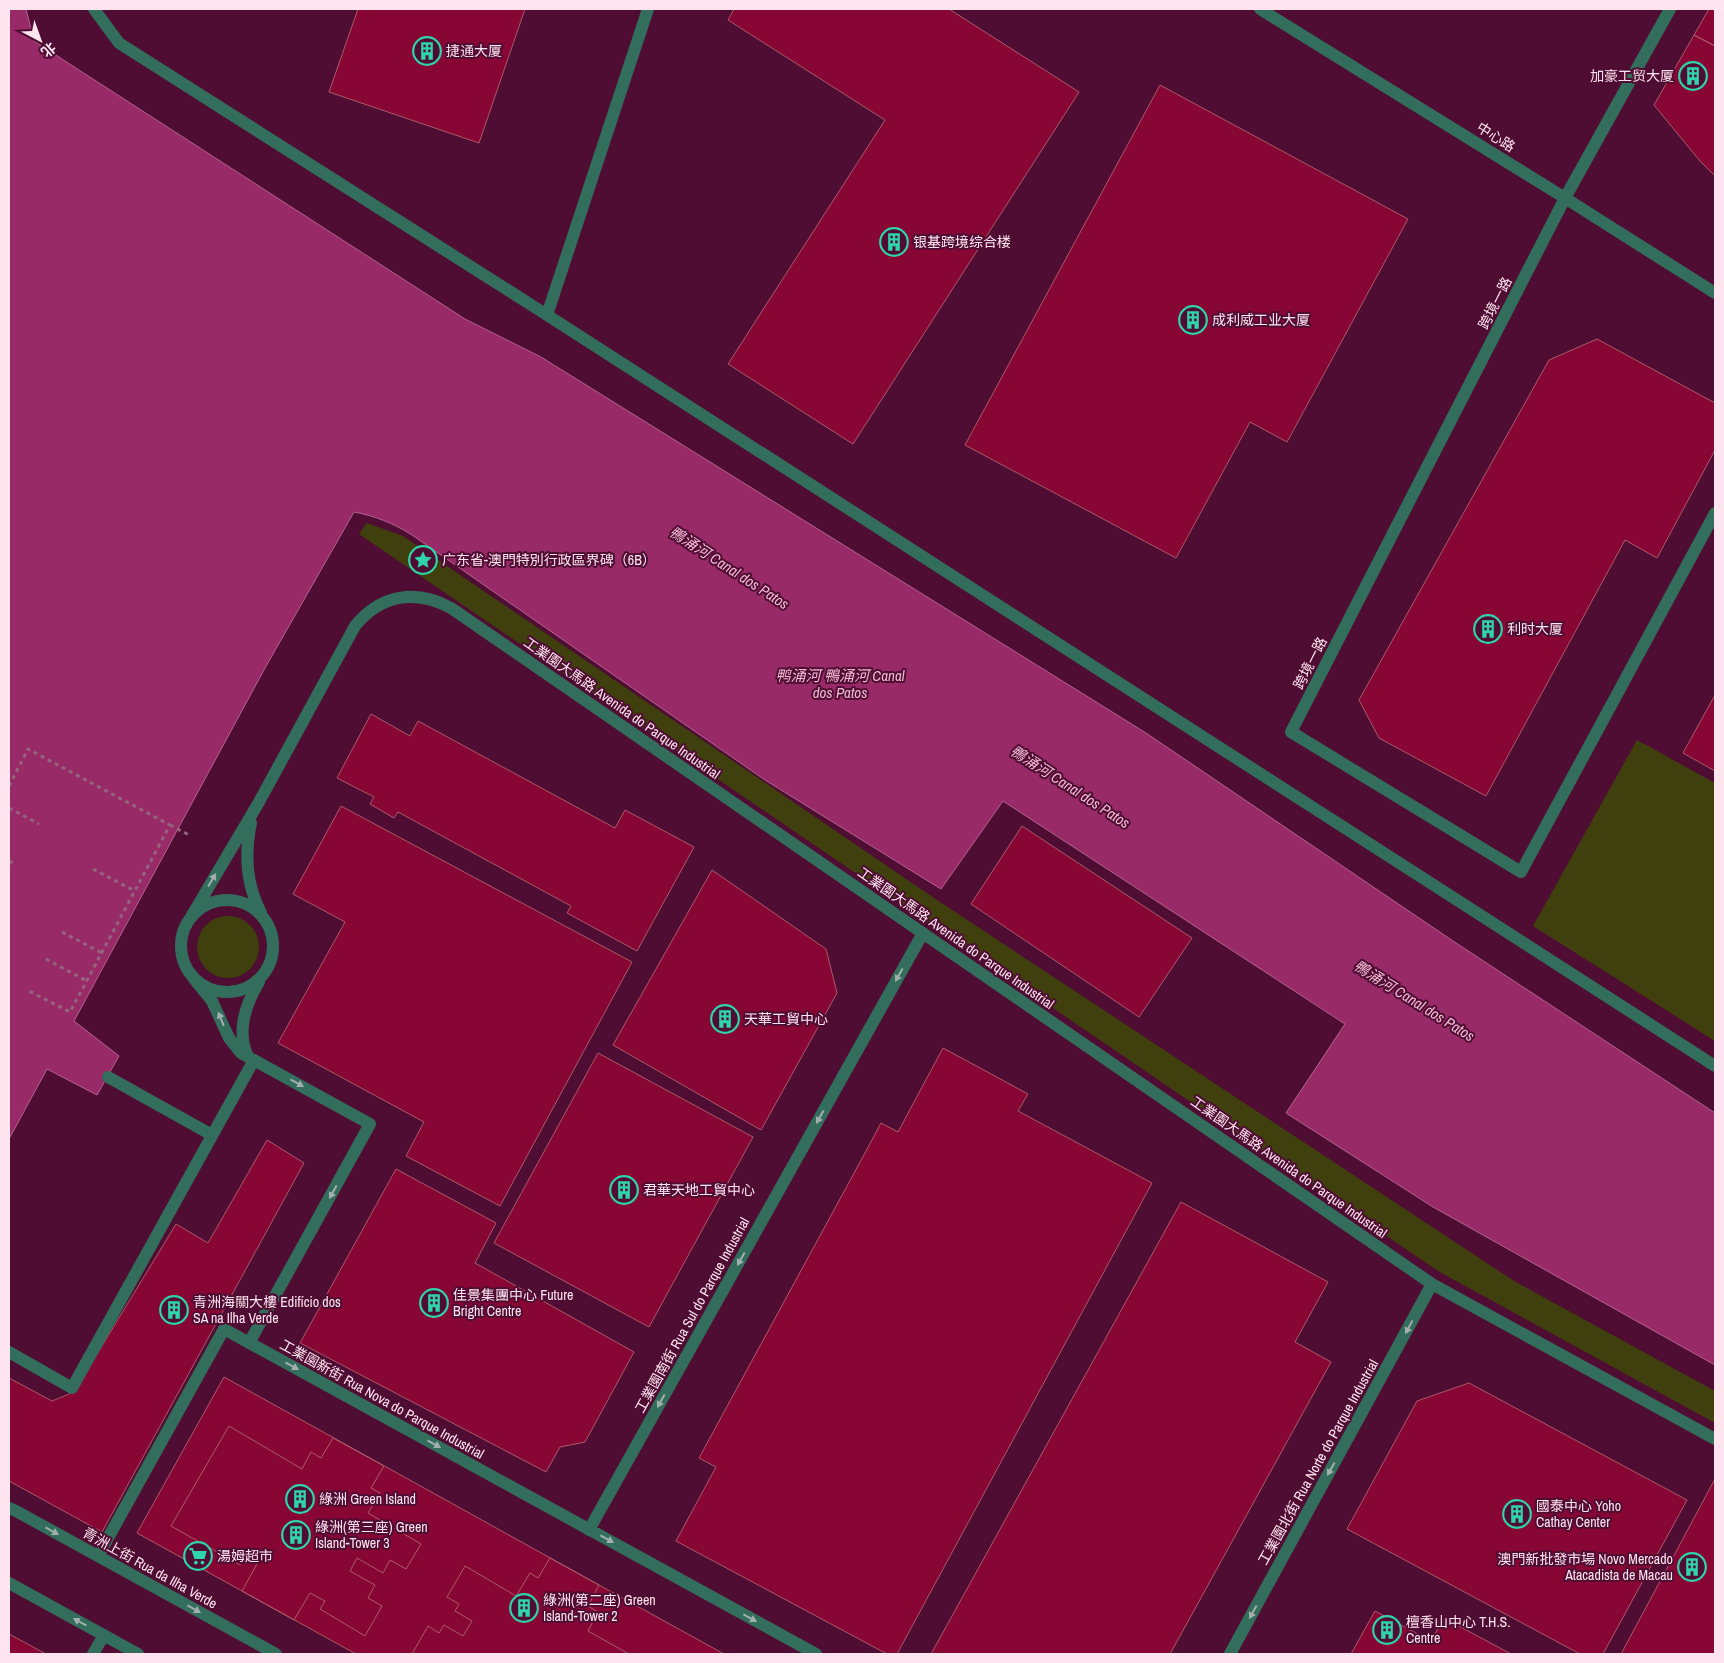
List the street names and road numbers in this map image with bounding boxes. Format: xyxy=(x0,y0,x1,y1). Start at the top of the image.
street label: 中心路 xyxy=(1473,118,1519,156)
street label: 跨境一路 xyxy=(1474,274,1516,332)
street label: 工業園大馬路 Avenida do Parque Industrial xyxy=(520,633,724,783)
street label: 跨境一路 xyxy=(1289,634,1331,692)
street label: 工業園大馬路 Avenida do Parque Industrial xyxy=(854,863,1058,1013)
street label: 工業園大馬路 Avenida do Parque Industrial xyxy=(1187,1092,1391,1242)
street label: 工業園南街 Rua Sul do Parque Industrial xyxy=(631,1214,753,1416)
street label: 工業園新街 Rua Nova do Parque Industrial xyxy=(277,1335,487,1463)
street label: 工業園北街 Rua Norte do Parque Industrial xyxy=(1254,1356,1382,1568)
street label: 青洲上街 Rua da Ilha Verde xyxy=(80,1523,220,1613)

